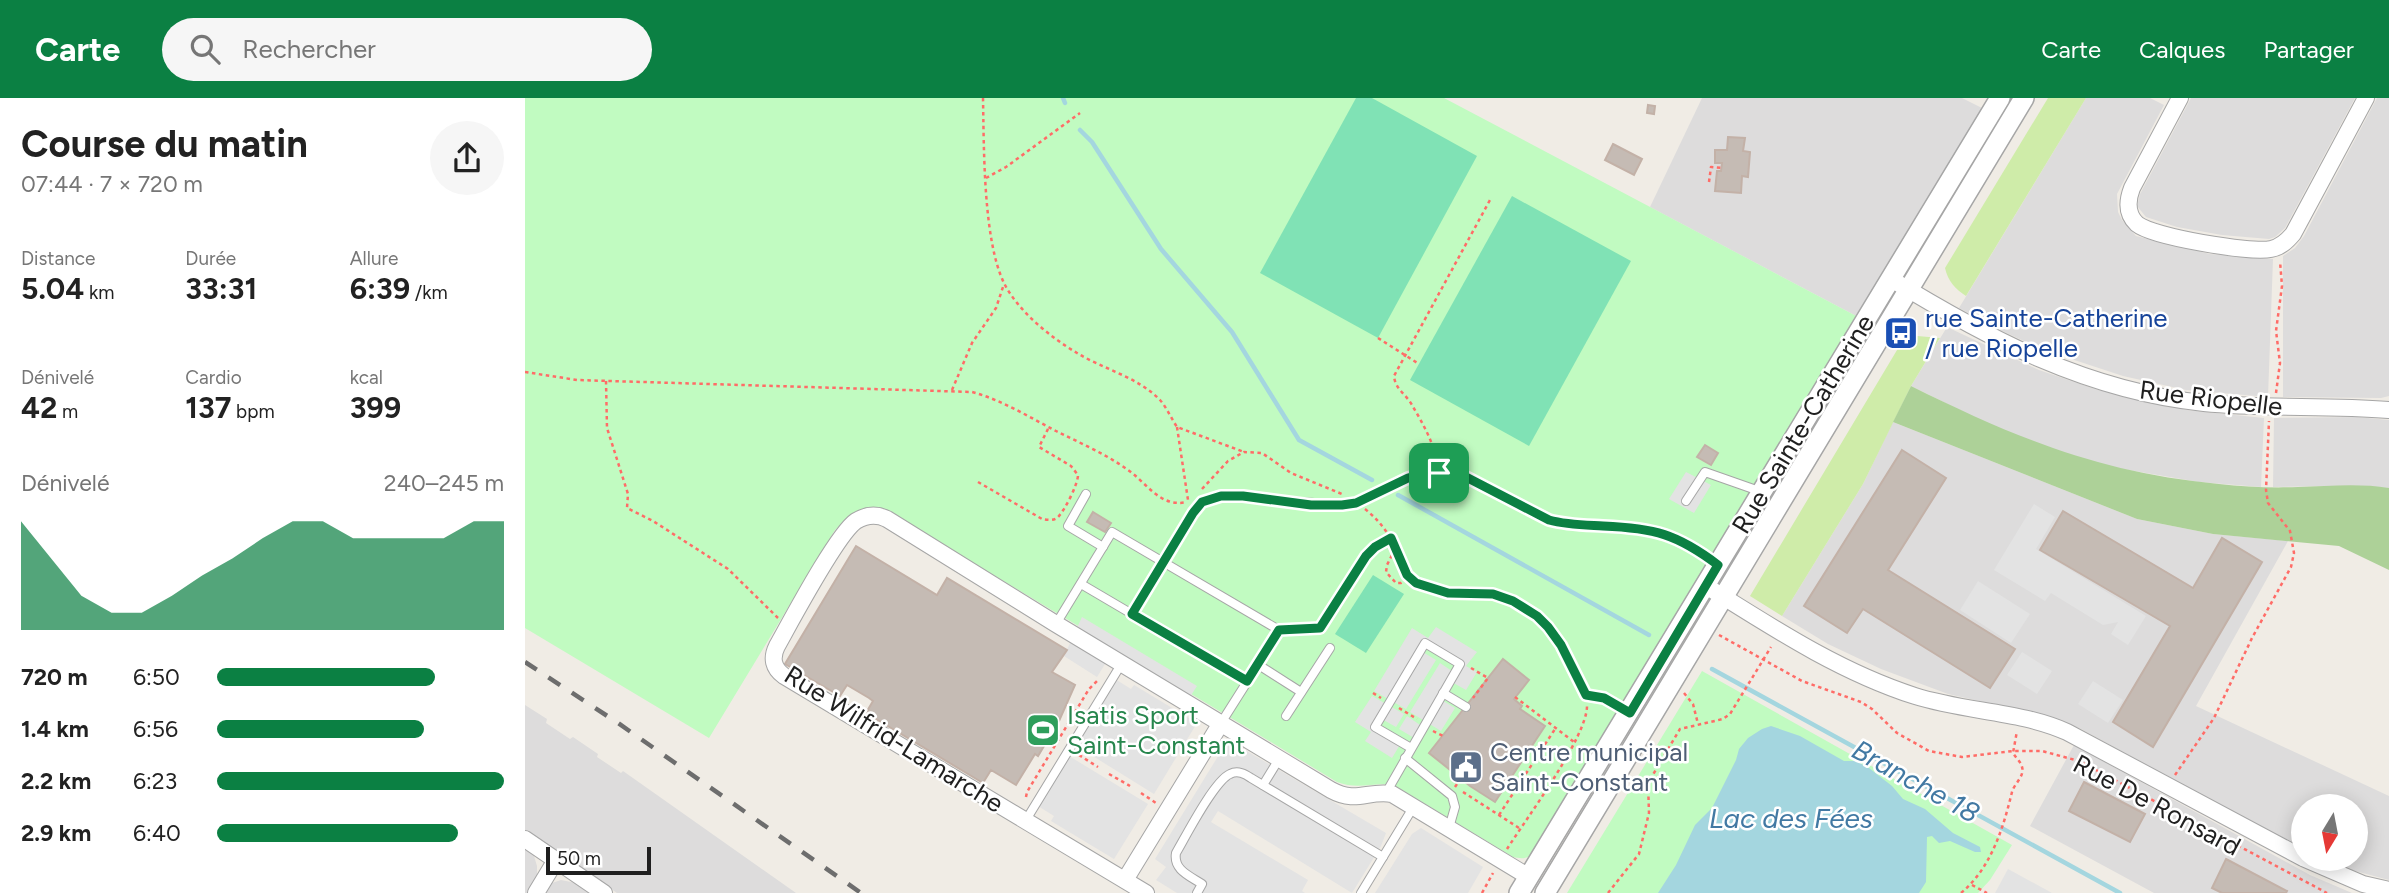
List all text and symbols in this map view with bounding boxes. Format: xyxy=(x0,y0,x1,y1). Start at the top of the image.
search box xyxy=(162,18,652,81)
text: Carte xyxy=(35,30,120,69)
icon: search xyxy=(186,30,224,68)
text: Rechercher xyxy=(242,33,376,65)
text: Carte xyxy=(2041,35,2101,64)
text: Calques xyxy=(2139,35,2225,64)
text: Partager xyxy=(2263,35,2354,64)
text: Course du matin xyxy=(21,121,308,167)
button: share xyxy=(430,121,504,195)
text: 07:44 · 7 × 720 m xyxy=(21,170,203,198)
text: Distance xyxy=(21,247,95,270)
text: Durée xyxy=(185,247,236,270)
text: Allure xyxy=(350,247,398,270)
text: 5.04 xyxy=(21,270,84,307)
text: 33:31 xyxy=(185,270,257,307)
text: 6:39 xyxy=(350,270,410,307)
text: km xyxy=(84,281,114,304)
text: /km xyxy=(410,281,448,304)
place label: rue Sainte-Catherine / rue Riopelle xyxy=(1925,302,2168,364)
street label: Rue Sainte-Catherine xyxy=(1725,309,1881,539)
bus stop icon: rue Sainte-Catherine / rue Riopelle xyxy=(1882,314,1920,352)
text: Dénivelé xyxy=(21,366,94,389)
text: Cardio xyxy=(185,366,242,389)
text: kcal xyxy=(350,366,383,389)
street label: Rue Riopelle xyxy=(2138,373,2284,423)
text: 42 xyxy=(21,389,57,426)
text: 137 xyxy=(185,389,231,426)
text: 399 xyxy=(350,389,401,426)
text: m xyxy=(57,400,78,423)
text: bpm xyxy=(231,400,275,423)
pin xyxy=(1409,443,1469,503)
icon: arrive xyxy=(1420,454,1458,492)
text: Dénivelé xyxy=(21,469,109,497)
text: 240–245 m xyxy=(384,469,504,497)
street label: Rue Wilfrid-Lamarche xyxy=(779,659,1009,819)
text: 720 m xyxy=(21,663,88,691)
text: 6:50 xyxy=(133,663,180,691)
place label: Isatis Sport Saint-Constant xyxy=(1067,699,1245,761)
sports icon: Isatis Sport Saint-Constant xyxy=(1024,711,1062,749)
text: 1.4 km xyxy=(21,715,89,743)
text: 6:56 xyxy=(133,715,178,743)
water label: Branche 18 xyxy=(1846,732,1986,830)
place label: Centre municipal Saint-Constant xyxy=(1490,736,1688,798)
street label: Rue De Ronsard xyxy=(2068,747,2246,863)
public building icon: Centre municipal Saint-Constant xyxy=(1447,748,1485,786)
text: 2.2 km xyxy=(21,767,91,795)
text: 6:23 xyxy=(133,767,177,795)
north arrow xyxy=(2291,794,2368,872)
map controls xyxy=(2291,794,2368,871)
water label: Lac des Fées xyxy=(1709,801,1873,835)
text: 2.9 km xyxy=(21,819,91,847)
text: 6:40 xyxy=(133,819,181,847)
scale bar xyxy=(546,844,651,876)
text: 50 m xyxy=(557,847,601,870)

